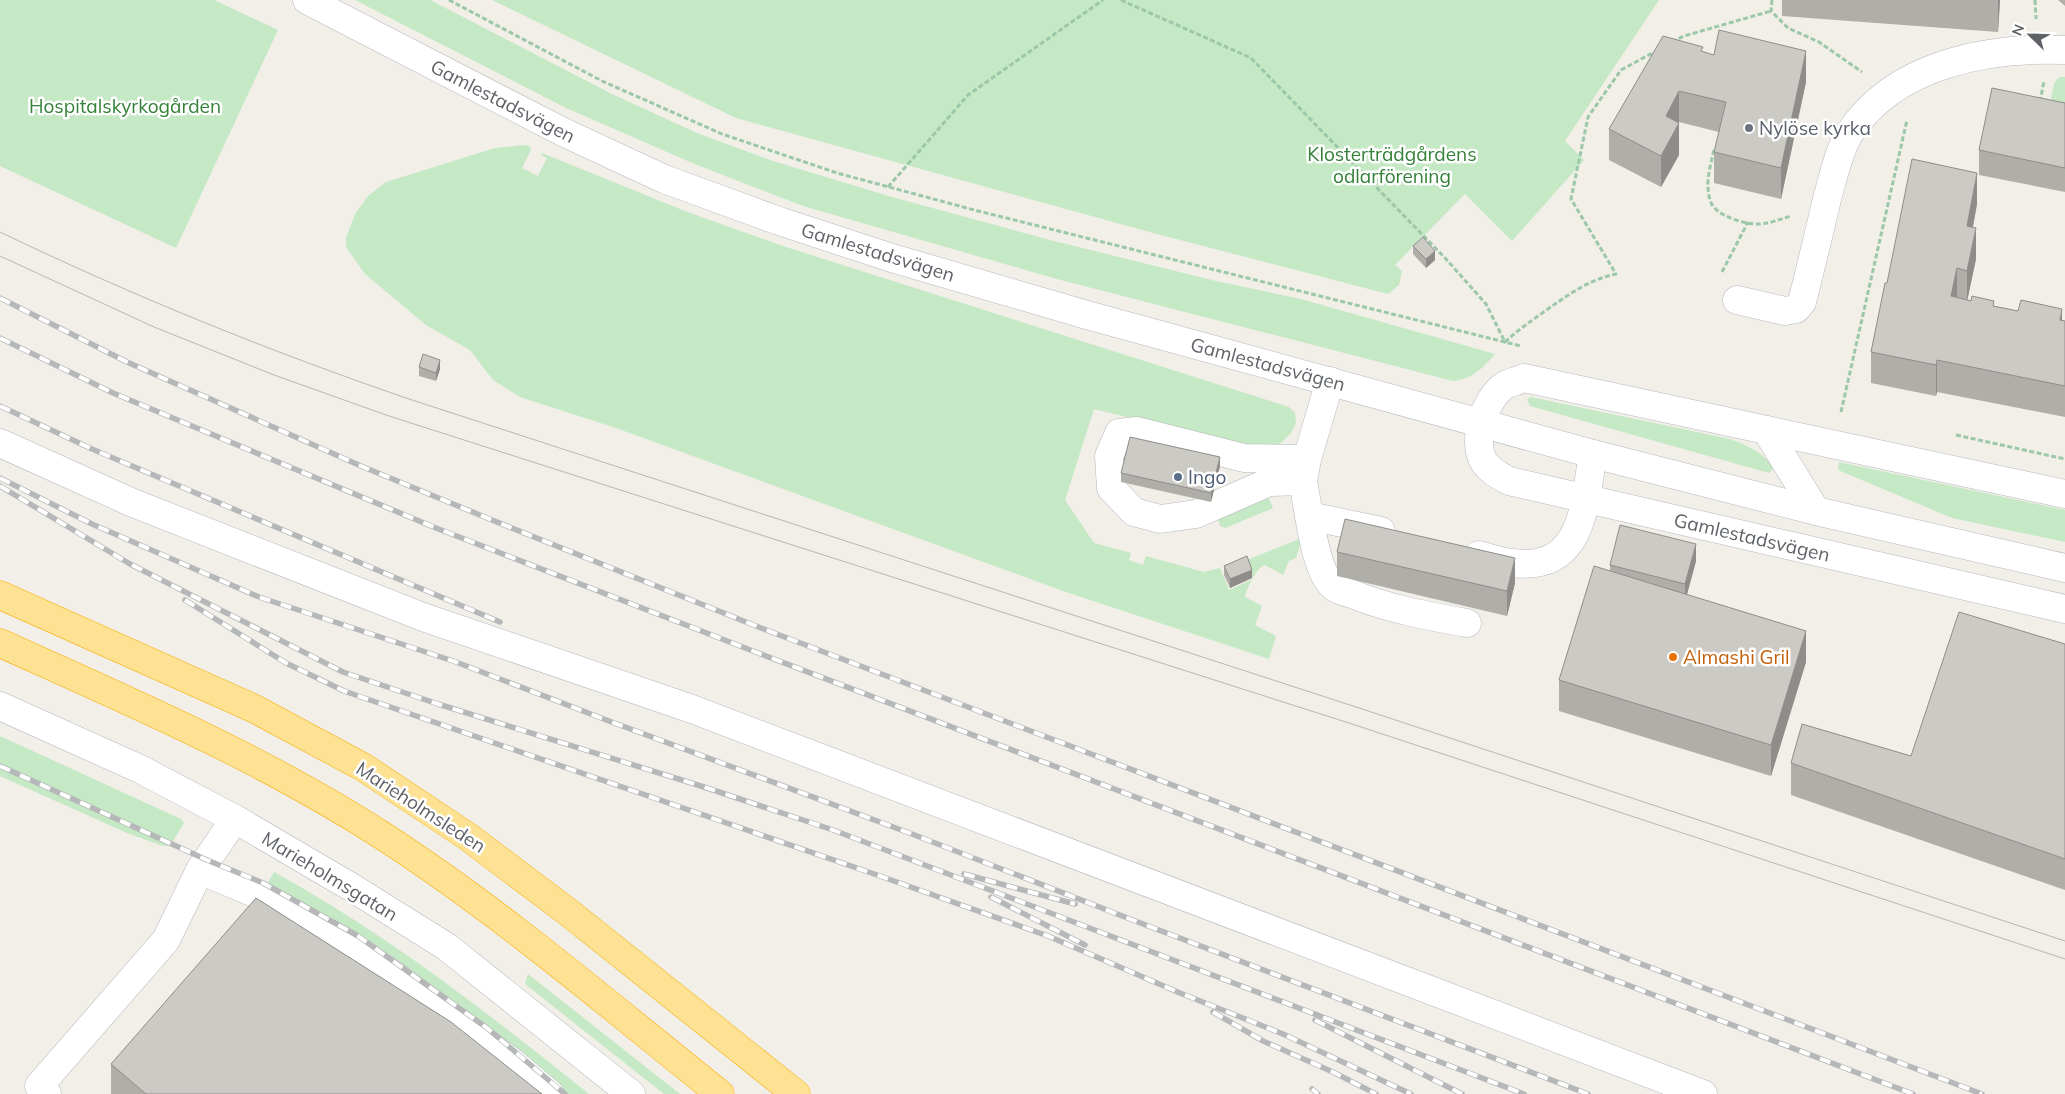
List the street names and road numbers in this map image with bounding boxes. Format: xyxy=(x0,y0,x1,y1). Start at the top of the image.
street label: Gamlestadsvägen xyxy=(427,54,579,148)
street label: Gamlestadsvägen xyxy=(798,217,958,287)
street label: Gamlestadsvägen xyxy=(1188,332,1348,396)
street label: Gamlestadsvägen xyxy=(1672,507,1832,567)
street label: Marieholmsleden xyxy=(352,756,490,858)
street label: Marieholmsgatan xyxy=(258,826,402,926)

